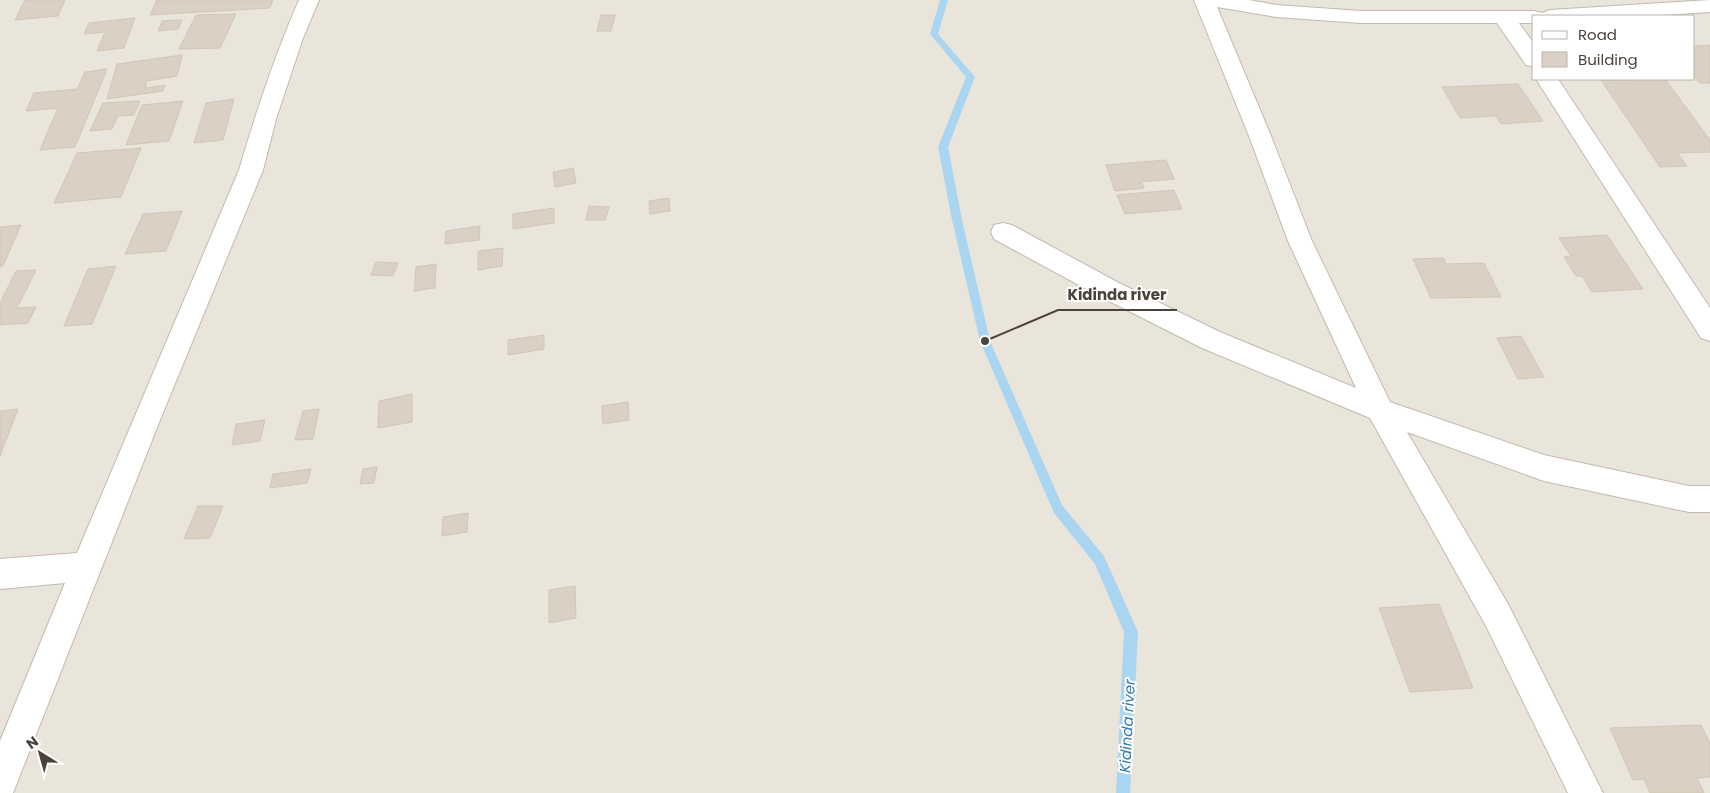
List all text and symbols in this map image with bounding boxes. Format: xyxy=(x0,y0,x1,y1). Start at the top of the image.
legend xyxy=(1532,15,1695,80)
text: Road xyxy=(1578,24,1617,45)
text: Building xyxy=(1578,49,1638,70)
callout: Kidinda river xyxy=(1058,280,1177,310)
text: Kidinda river xyxy=(1067,284,1167,305)
water label: Kidinda river xyxy=(1114,678,1140,773)
north arrow xyxy=(15,728,65,778)
text: N xyxy=(22,731,42,754)

